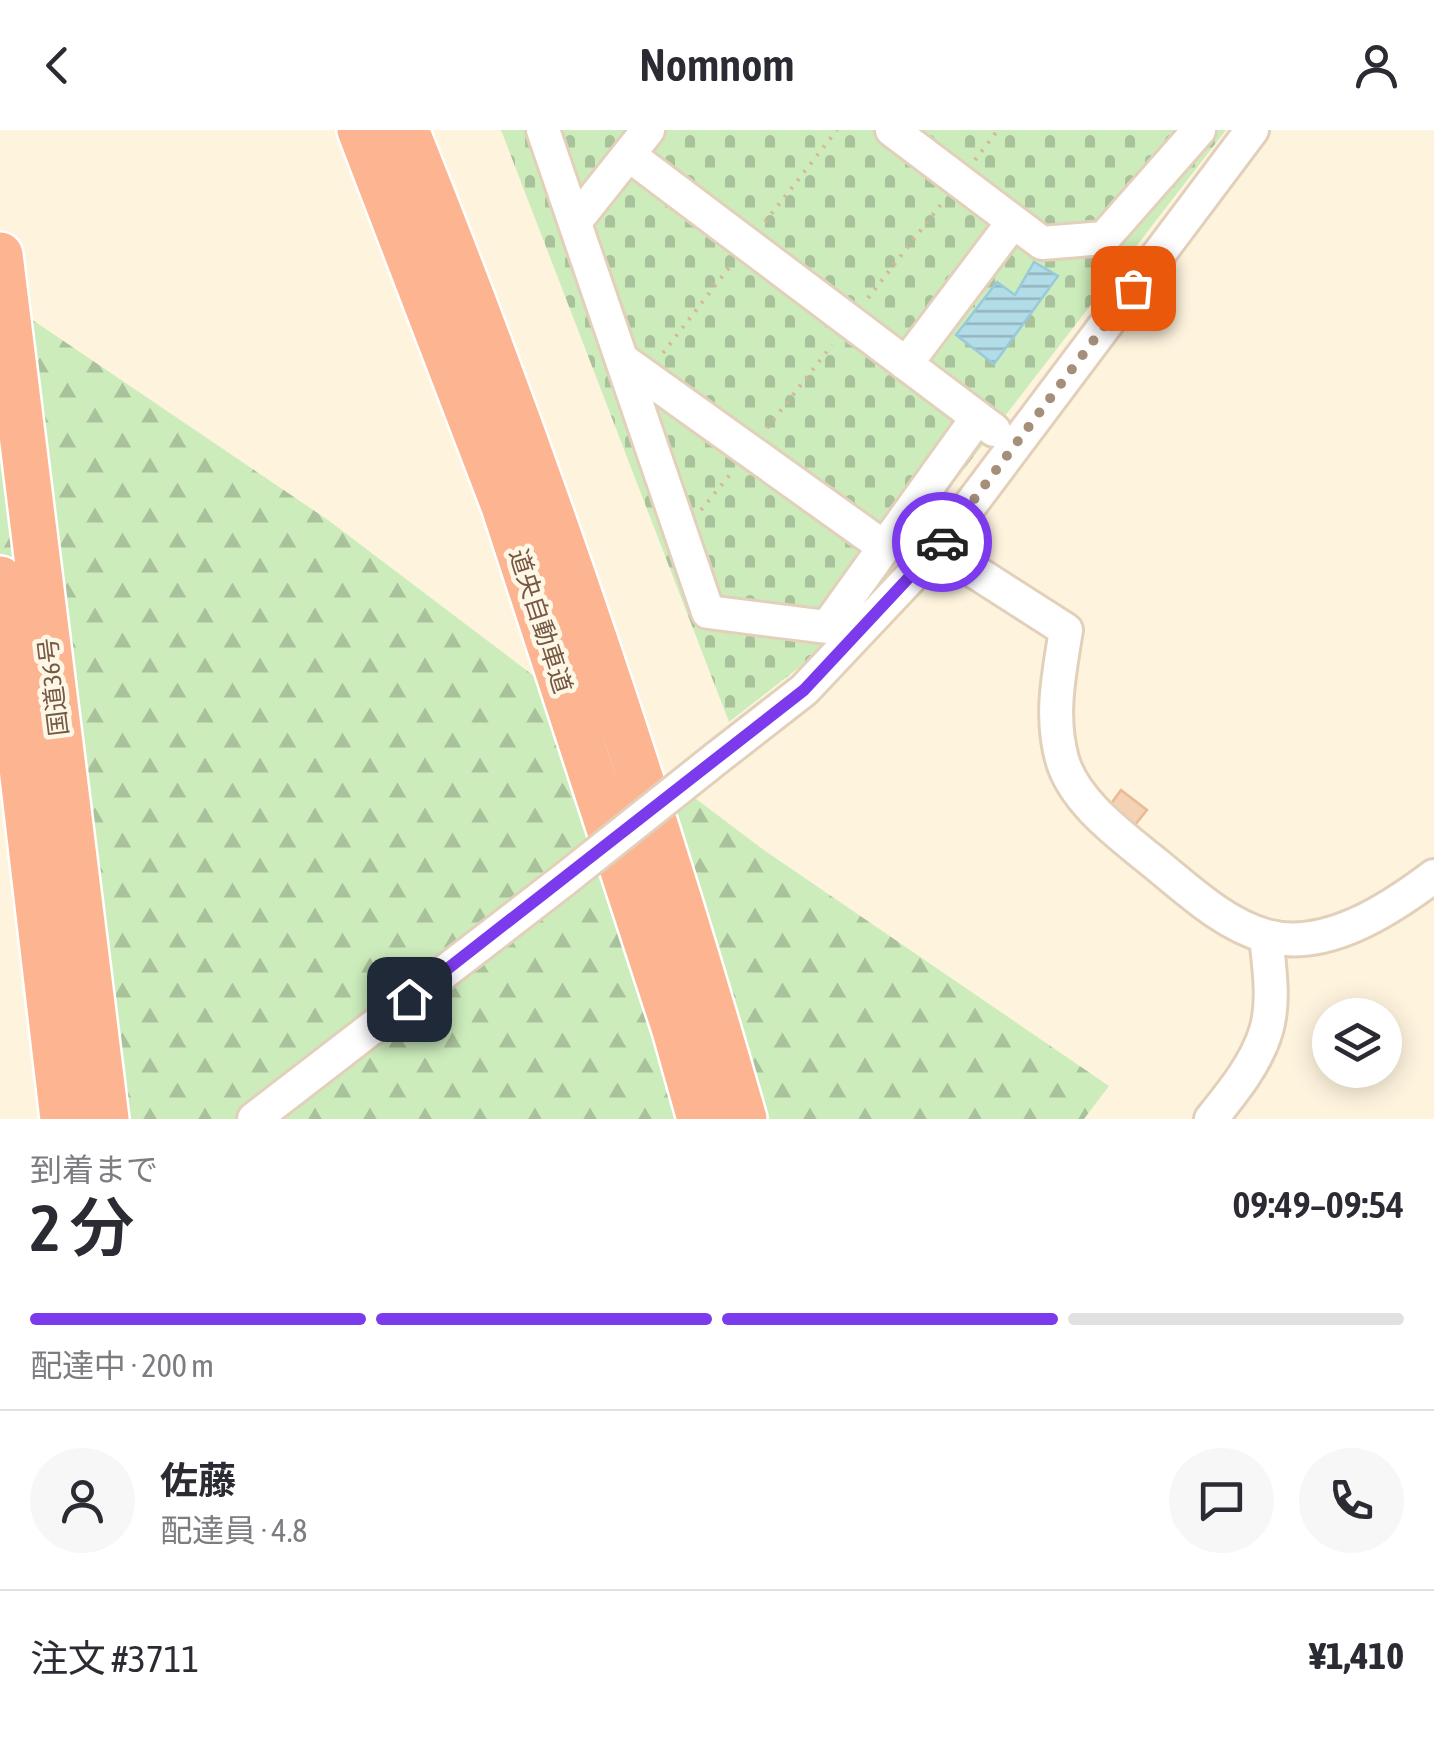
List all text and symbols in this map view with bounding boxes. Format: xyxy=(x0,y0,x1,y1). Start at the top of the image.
icon: back xyxy=(30,38,85,93)
icon: person xyxy=(1349,38,1404,93)
text: Nomnom xyxy=(639,39,795,91)
pin xyxy=(1091,246,1176,331)
icon: bag xyxy=(1106,261,1161,316)
courier xyxy=(892,492,992,592)
icon: car xyxy=(915,515,970,570)
street label: 道央自動車道 xyxy=(505,545,577,697)
street label: 国道36号 xyxy=(33,636,73,738)
pin xyxy=(367,957,452,1042)
icon: home xyxy=(382,972,437,1027)
map controls xyxy=(1312,998,1402,1088)
button: layers xyxy=(1312,998,1402,1088)
text: 到着まで xyxy=(30,1151,158,1188)
text: 09:49–09:54 xyxy=(1232,1183,1404,1226)
text: 2 分 xyxy=(30,1190,134,1265)
text: 配達中 · 200 m xyxy=(30,1347,214,1384)
button: person xyxy=(30,1448,135,1553)
button: chat xyxy=(1169,1448,1274,1553)
button: phone xyxy=(1299,1448,1404,1553)
text: 佐藤 xyxy=(160,1459,236,1502)
text: 配達員 · 4.8 xyxy=(160,1512,307,1549)
text: ¥1,410 xyxy=(1309,1634,1404,1677)
text: 注文 #3711 xyxy=(30,1637,199,1680)

